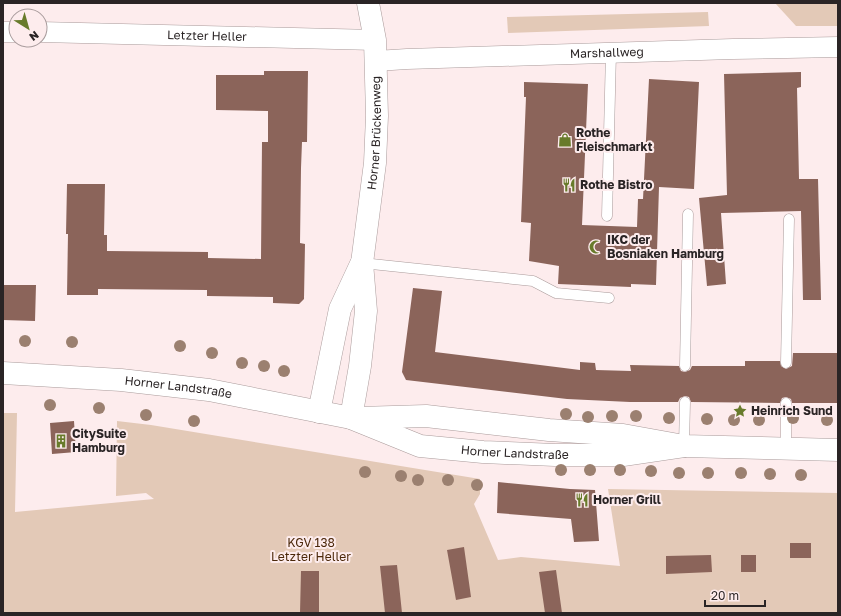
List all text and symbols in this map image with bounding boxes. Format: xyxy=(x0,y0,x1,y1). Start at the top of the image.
north arrow xyxy=(8,8,48,48)
street label: Letzter Heller xyxy=(167,27,247,44)
text: N xyxy=(27,29,42,44)
street label: Marshallweg xyxy=(570,44,644,61)
street label: Horner Brückenweg xyxy=(364,76,384,191)
place label: Rothe Fleischmarkt xyxy=(576,125,653,154)
shop icon: Rothe Fleischmarkt xyxy=(557,132,573,148)
restaurant icon: Rothe Bistro xyxy=(561,177,577,193)
place label: Rothe Bistro xyxy=(580,177,652,192)
place label: IKC der Bosniaken Hamburg xyxy=(607,232,724,261)
mosque icon: IKC der Bosniaken Hamburg xyxy=(588,239,604,255)
street label: Horner Landstraße xyxy=(124,372,233,401)
place icon: Heinrich Sund xyxy=(732,403,748,419)
place label: Heinrich Sund xyxy=(751,403,833,418)
place label: CitySuite Hamburg xyxy=(72,426,126,455)
building icon: CitySuite Hamburg xyxy=(53,433,69,449)
street label: Horner Landstraße xyxy=(460,442,569,462)
restaurant icon: Horner Grill xyxy=(574,492,590,508)
place label: Horner Grill xyxy=(593,492,661,507)
park label: KGV 138 Letzter Heller xyxy=(271,535,351,564)
scale bar xyxy=(705,582,765,608)
text: 20 m xyxy=(711,588,739,603)

